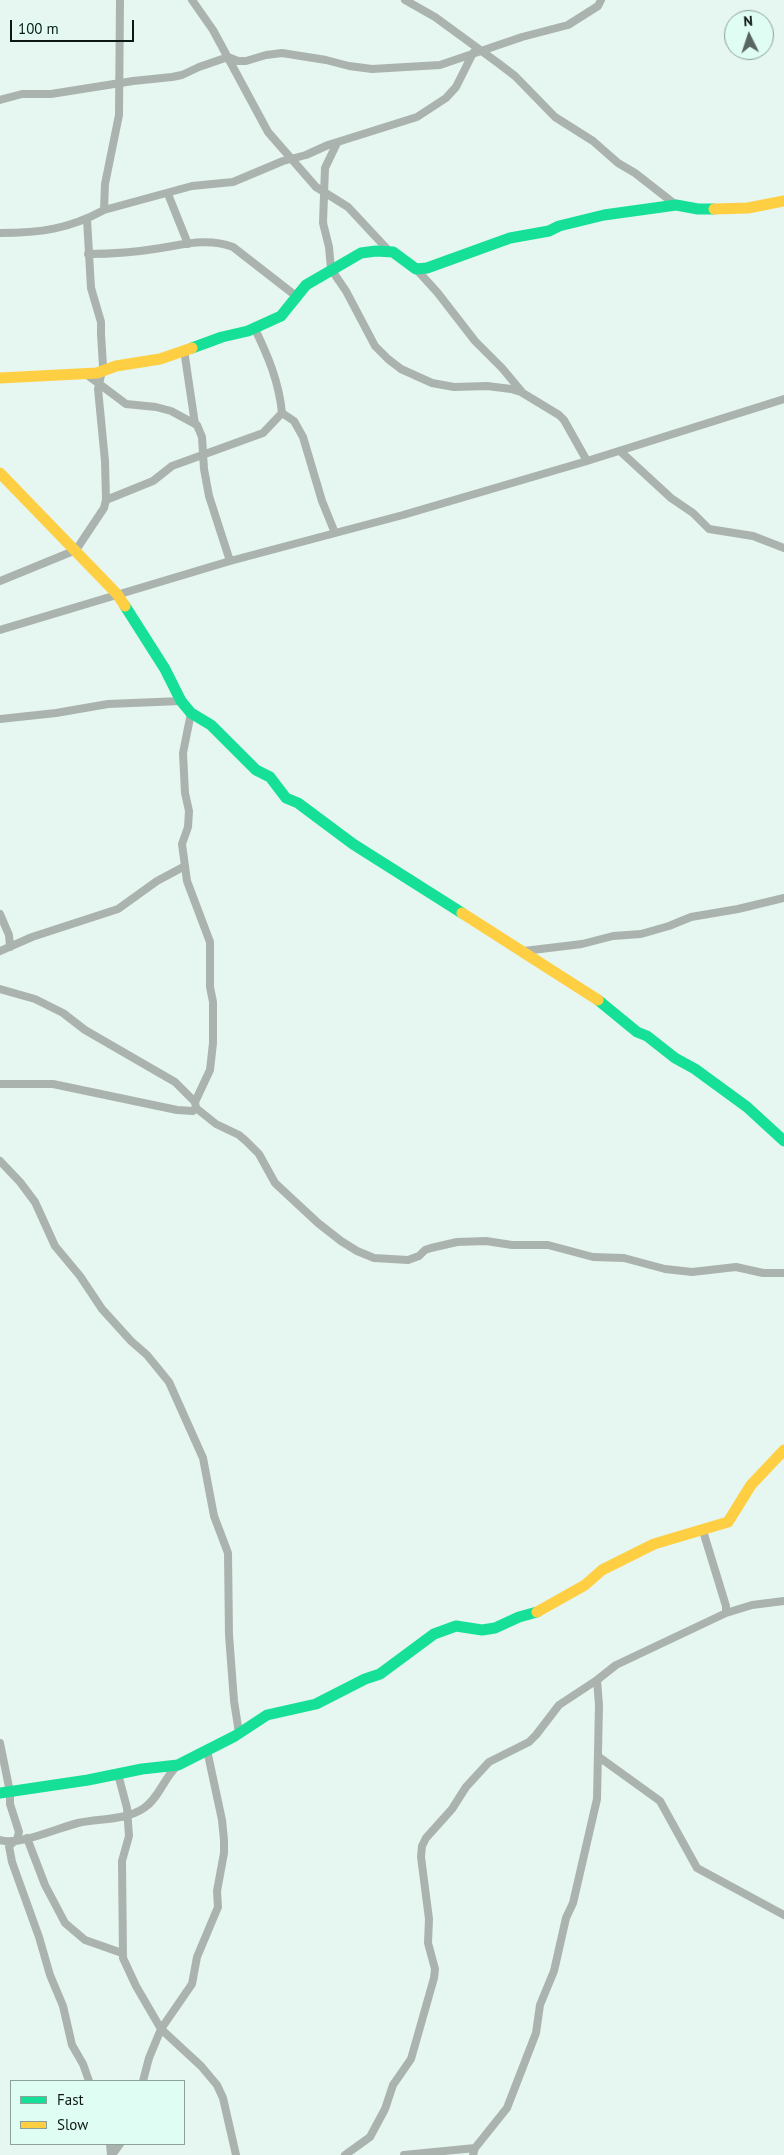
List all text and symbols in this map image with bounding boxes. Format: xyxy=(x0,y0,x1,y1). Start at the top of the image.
scale bar xyxy=(12,10,136,42)
north arrow xyxy=(724,10,774,60)
text: N xyxy=(743,12,753,30)
text: 100 m xyxy=(18,19,59,38)
legend xyxy=(10,2080,185,2145)
text: Fast xyxy=(57,2090,84,2109)
text: Slow xyxy=(57,2115,88,2134)

